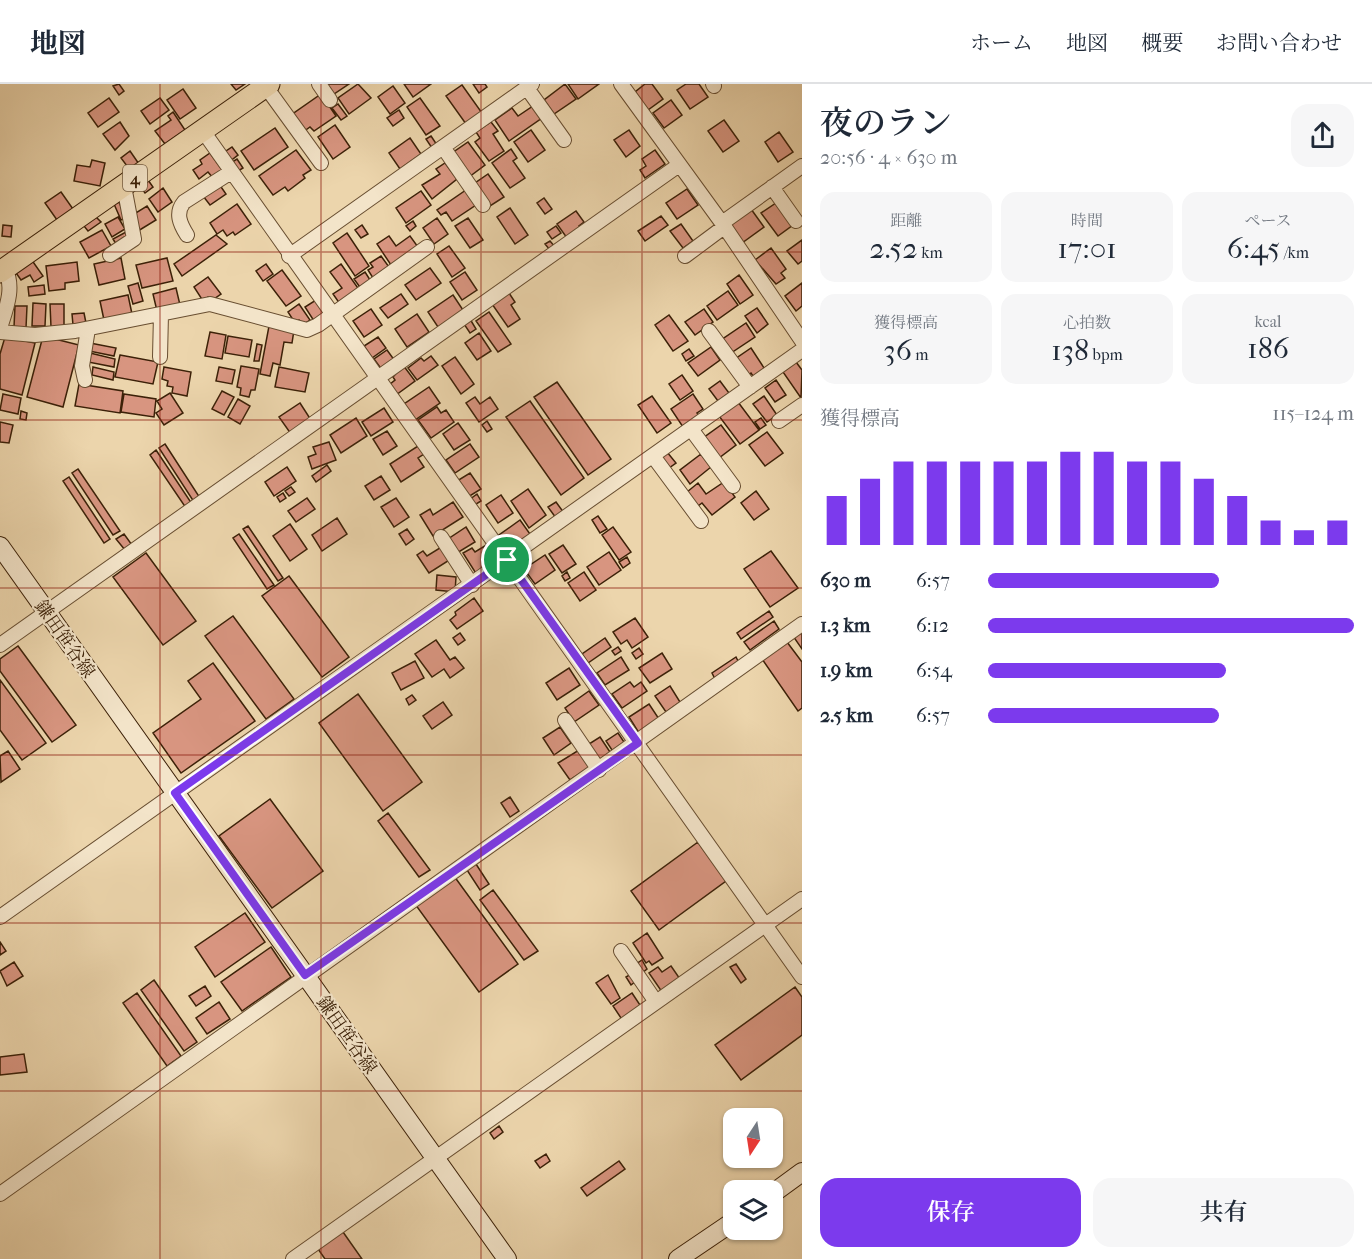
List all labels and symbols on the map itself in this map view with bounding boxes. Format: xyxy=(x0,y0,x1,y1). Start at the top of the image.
road number: 4 xyxy=(123,165,147,191)
pin xyxy=(481,534,532,585)
street label: 鎌田笹谷線 xyxy=(30,596,99,682)
street label: 鎌田笹谷線 xyxy=(312,992,381,1078)
north arrow xyxy=(723,1108,783,1168)

